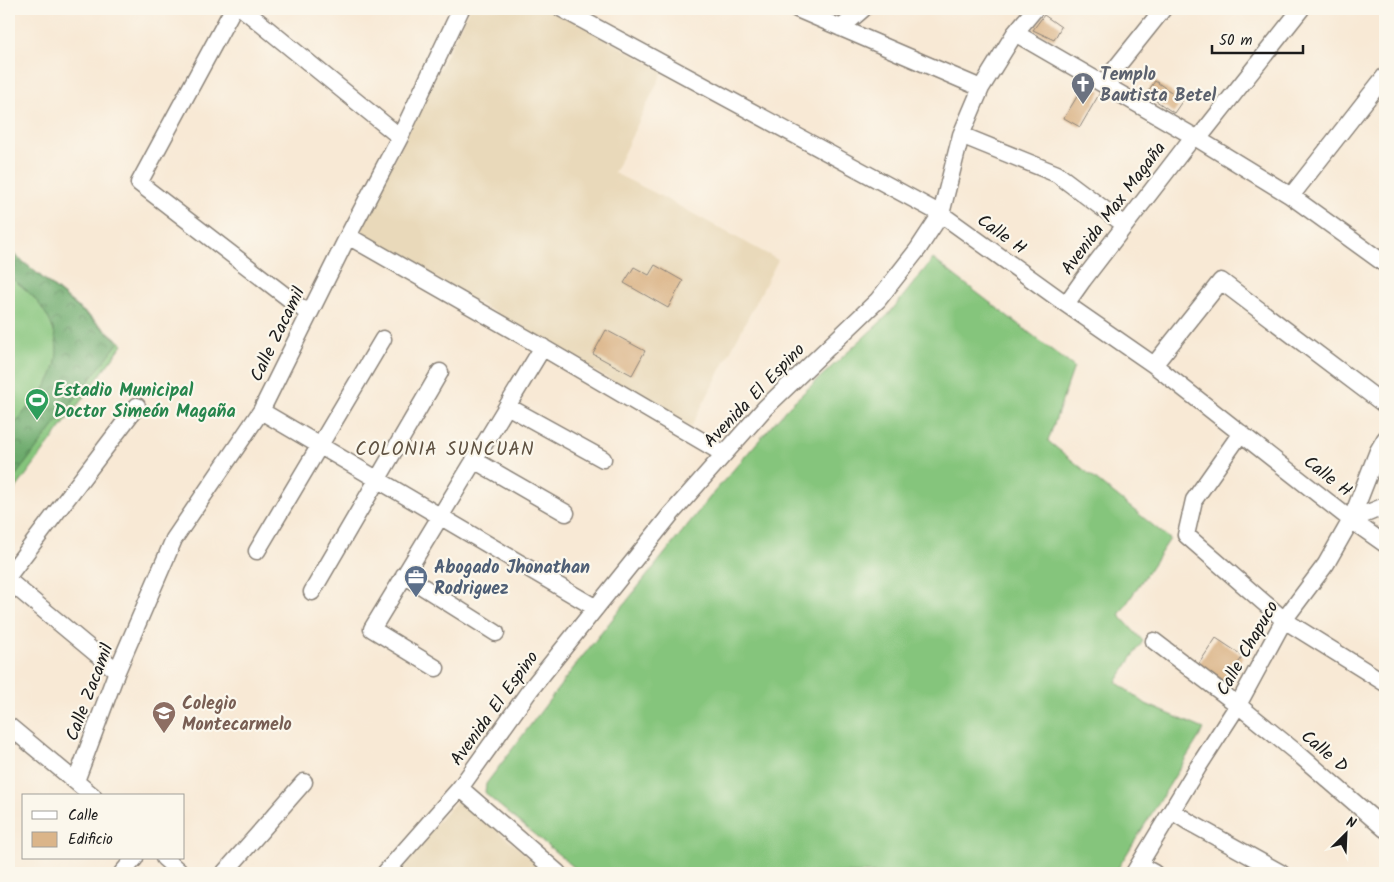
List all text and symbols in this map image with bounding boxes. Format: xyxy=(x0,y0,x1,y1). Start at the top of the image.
scale bar xyxy=(1212,22,1303,54)
text: 50 m xyxy=(1219,29,1253,53)
place label: Templo Bautista Betel xyxy=(1100,61,1217,111)
church icon: Templo Bautista Betel xyxy=(1070,71,1096,105)
street label: Avenida Max Magaña xyxy=(1054,136,1174,282)
street label: Calle H xyxy=(970,207,1032,263)
street label: Calle Zacamil xyxy=(243,282,314,387)
street label: Avenida El Espino xyxy=(697,337,813,455)
place label: Estadio Municipal Doctor Simeón Magaña xyxy=(54,377,236,427)
sports icon: Estadio Municipal Doctor Simeón Magaña xyxy=(24,387,50,421)
district label: COLONIA SUNCUAN xyxy=(355,435,535,465)
street label: Calle H xyxy=(1296,449,1358,506)
place label: Abogado Jhonathan Rodriguez xyxy=(434,554,590,604)
office icon: Abogado Jhonathan Rodriguez xyxy=(403,564,429,598)
street label: Calle Chapuco xyxy=(1209,596,1287,702)
street label: Calle Zacamil xyxy=(59,639,123,746)
street label: Avenida El Espino xyxy=(443,645,547,772)
place label: Colegio Montecarmelo xyxy=(182,690,292,740)
school or university icon: Colegio Montecarmelo xyxy=(151,700,177,734)
street label: Calle D xyxy=(1294,723,1355,781)
legend xyxy=(22,794,185,860)
text: Calle xyxy=(68,804,98,828)
north arrow xyxy=(1322,810,1372,860)
text: N xyxy=(1342,811,1360,835)
text: Edificio xyxy=(68,828,113,852)

